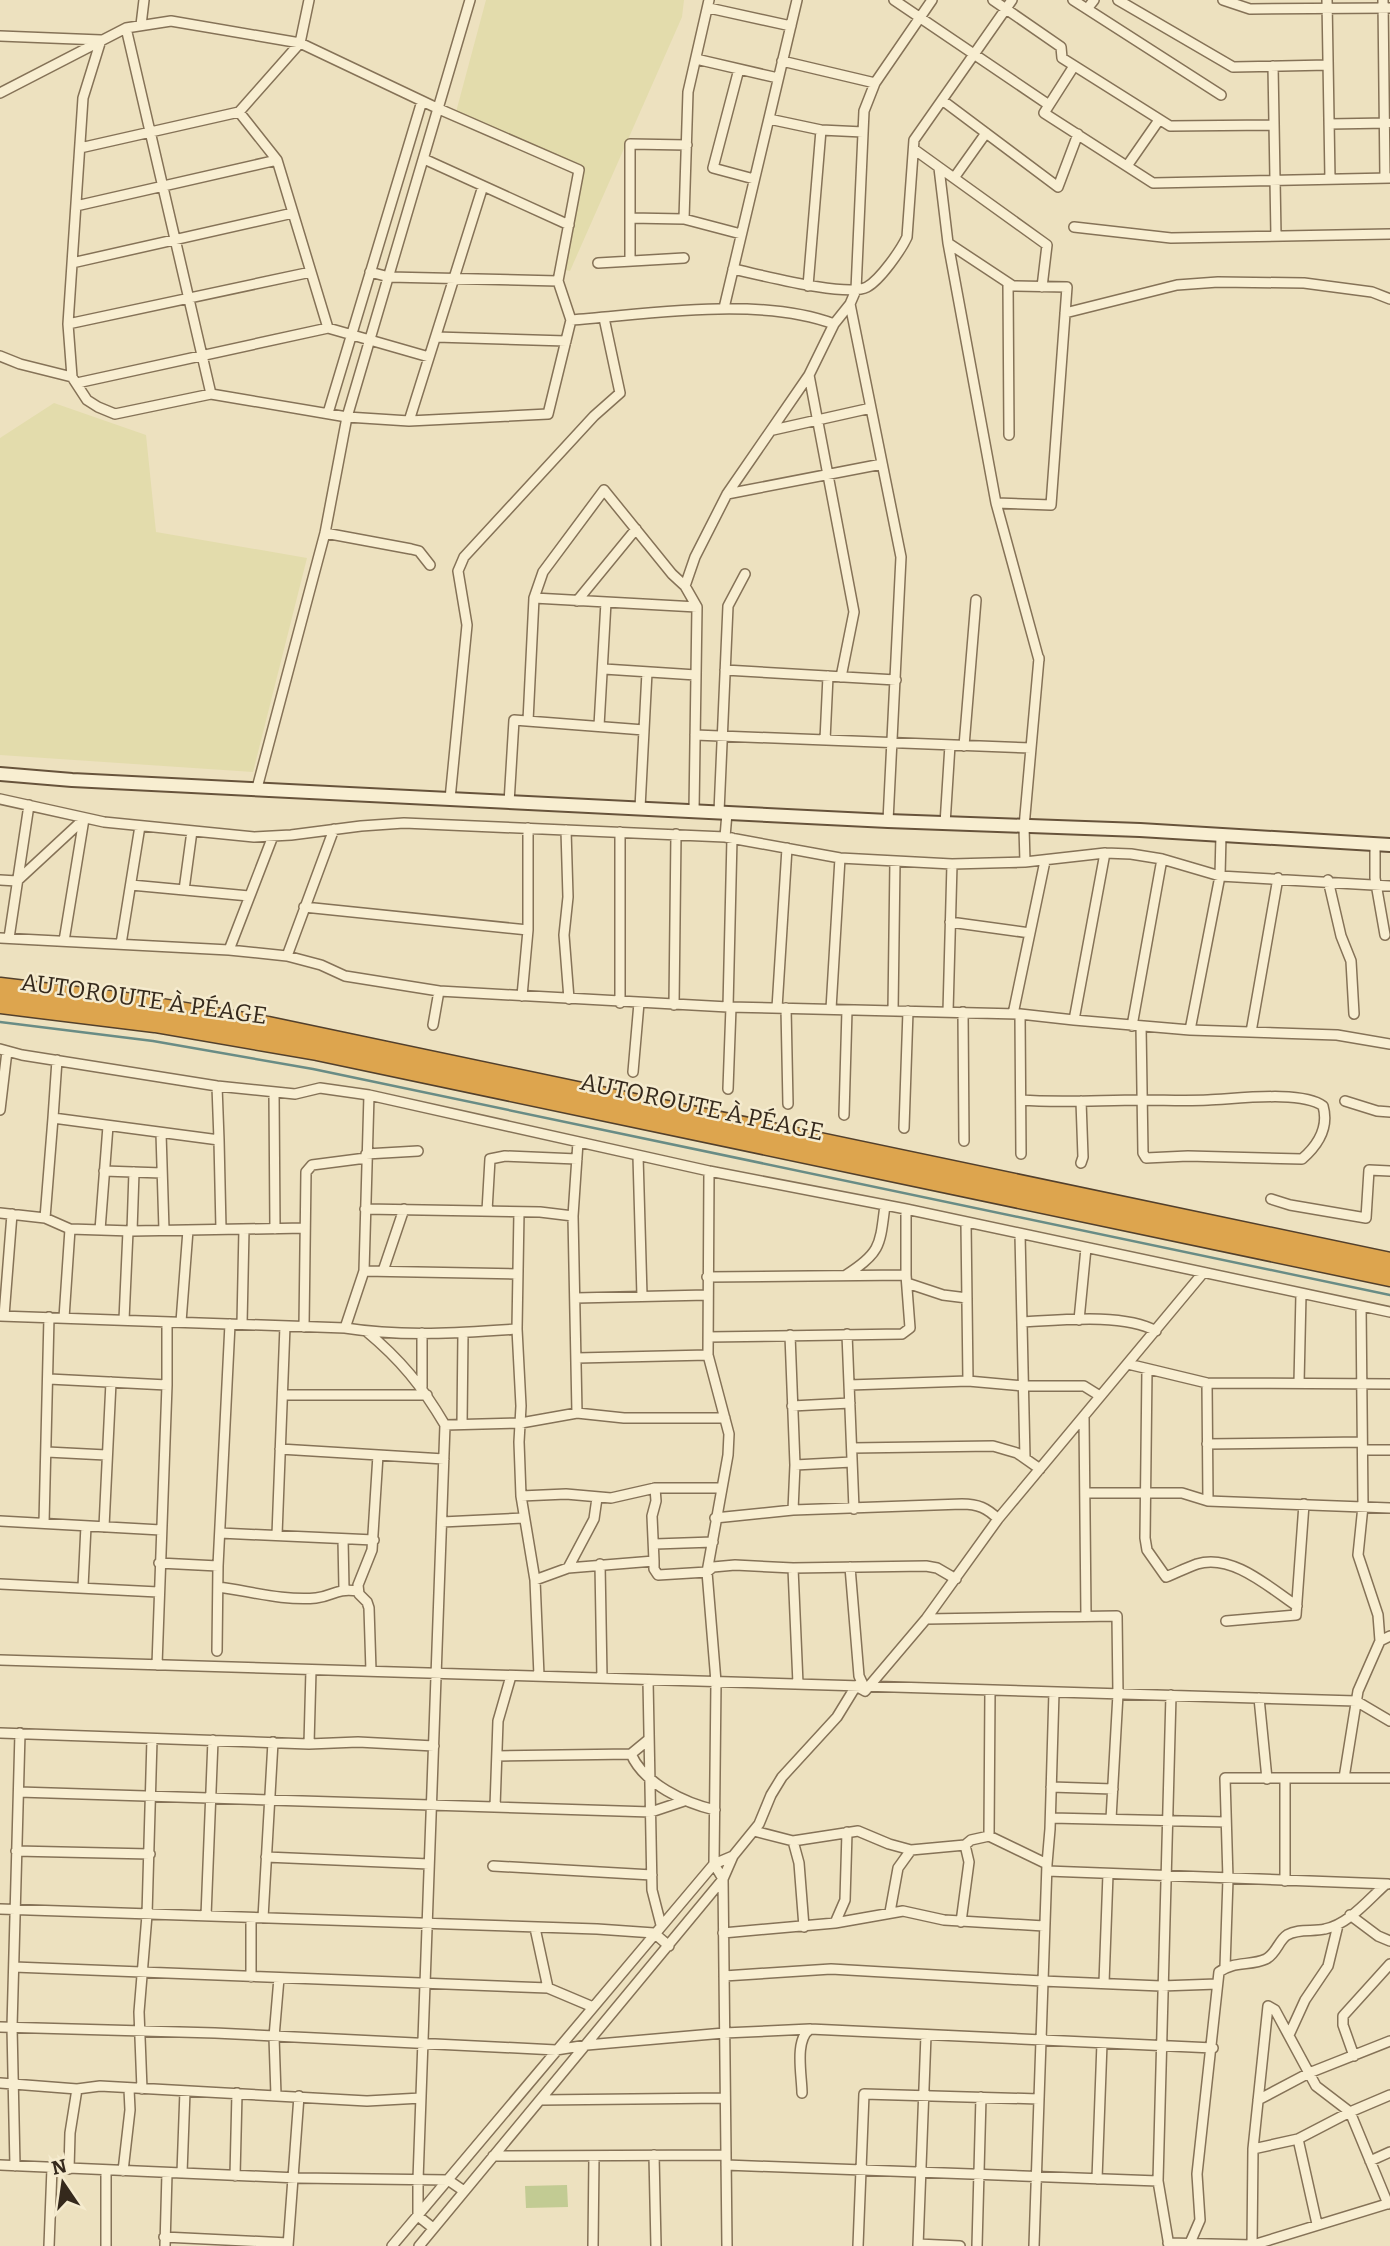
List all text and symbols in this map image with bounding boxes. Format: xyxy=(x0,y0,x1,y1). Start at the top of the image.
street label: AUTOROUTE À PÉAGE xyxy=(19,967,269,1030)
street label: AUTOROUTE À PÉAGE xyxy=(578,1067,826,1146)
north arrow xyxy=(28,2148,98,2218)
text: N xyxy=(50,2154,69,2180)

